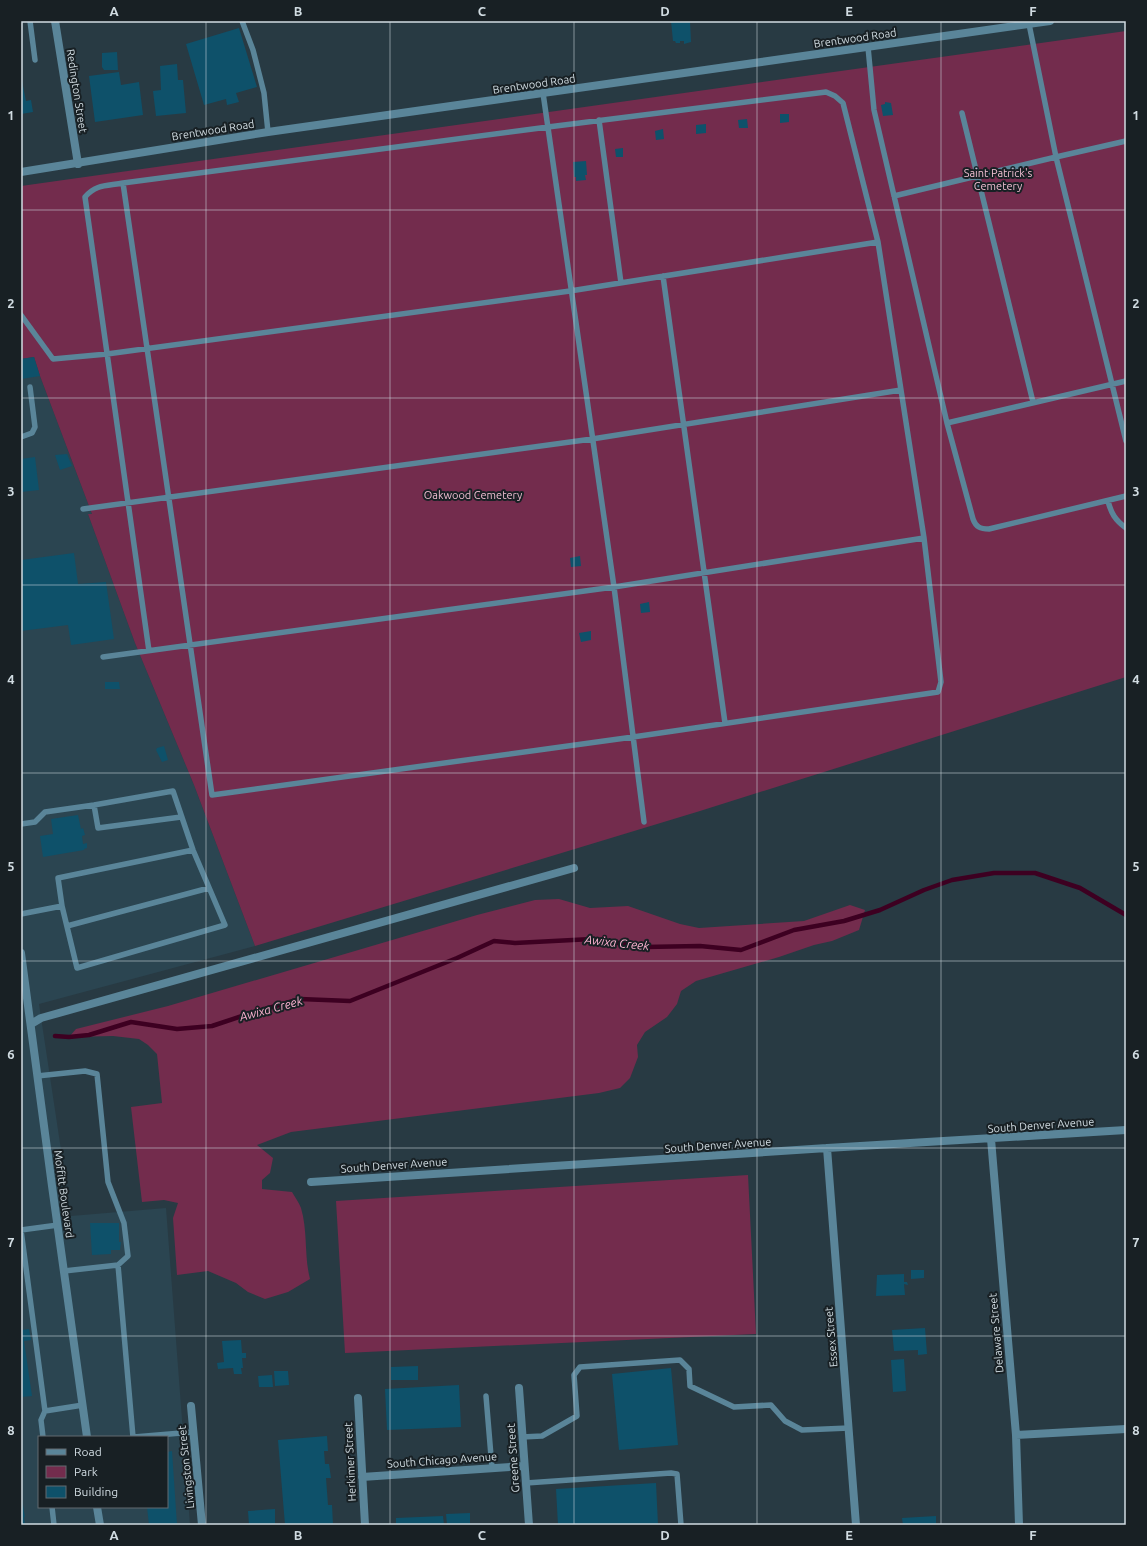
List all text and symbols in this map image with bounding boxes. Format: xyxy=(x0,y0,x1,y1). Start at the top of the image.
text: A xyxy=(109,4,119,18)
text: B xyxy=(294,4,303,18)
text: C xyxy=(478,4,487,18)
text: D xyxy=(660,4,670,18)
text: E xyxy=(845,4,853,18)
text: F xyxy=(1029,4,1037,18)
street label: Brentwood Road xyxy=(813,26,897,50)
street label: Redington Street xyxy=(64,48,90,135)
street label: Brentwood Road xyxy=(492,72,576,96)
text: 1 xyxy=(7,108,15,122)
text: 1 xyxy=(1132,108,1140,122)
street label: Brentwood Road xyxy=(171,118,255,142)
park label: Saint Patrick's Cemetery xyxy=(964,167,1033,192)
text: 2 xyxy=(7,296,15,310)
text: 2 xyxy=(1132,296,1140,310)
text: 3 xyxy=(7,484,15,498)
text: 3 xyxy=(1132,484,1140,498)
park label: Oakwood Cemetery xyxy=(424,489,523,501)
text: 4 xyxy=(7,672,15,686)
text: 4 xyxy=(1132,672,1140,686)
text: 5 xyxy=(7,859,15,873)
text: 5 xyxy=(1132,859,1140,873)
water label: Awixa Creek xyxy=(583,933,651,952)
water label: Awixa Creek xyxy=(237,994,305,1023)
text: 6 xyxy=(7,1047,15,1061)
text: 6 xyxy=(1132,1047,1140,1061)
street label: South Denver Avenue xyxy=(987,1115,1095,1135)
street label: South Denver Avenue xyxy=(664,1135,772,1155)
street label: Moffitt Boulevard xyxy=(52,1149,76,1239)
street label: South Denver Avenue xyxy=(340,1155,448,1175)
text: 7 xyxy=(7,1235,15,1249)
text: 7 xyxy=(1132,1235,1140,1249)
street label: Delaware Street xyxy=(986,1292,1005,1373)
street label: Essex Street xyxy=(822,1306,840,1368)
street label: Herkimer Street xyxy=(342,1422,358,1502)
street label: Greene Street xyxy=(505,1422,521,1493)
text: 8 xyxy=(7,1423,15,1437)
text: 8 xyxy=(1132,1423,1140,1437)
street label: Livingston Street xyxy=(176,1424,196,1509)
legend xyxy=(38,1436,168,1508)
text: Road xyxy=(74,1445,102,1458)
street label: South Chicago Avenue xyxy=(387,1450,497,1470)
text: Park xyxy=(74,1465,98,1478)
text: Building xyxy=(74,1485,118,1498)
text: A xyxy=(109,1528,119,1542)
text: B xyxy=(294,1528,303,1542)
text: C xyxy=(478,1528,487,1542)
text: D xyxy=(660,1528,670,1542)
text: E xyxy=(845,1528,853,1542)
text: F xyxy=(1029,1528,1037,1542)

